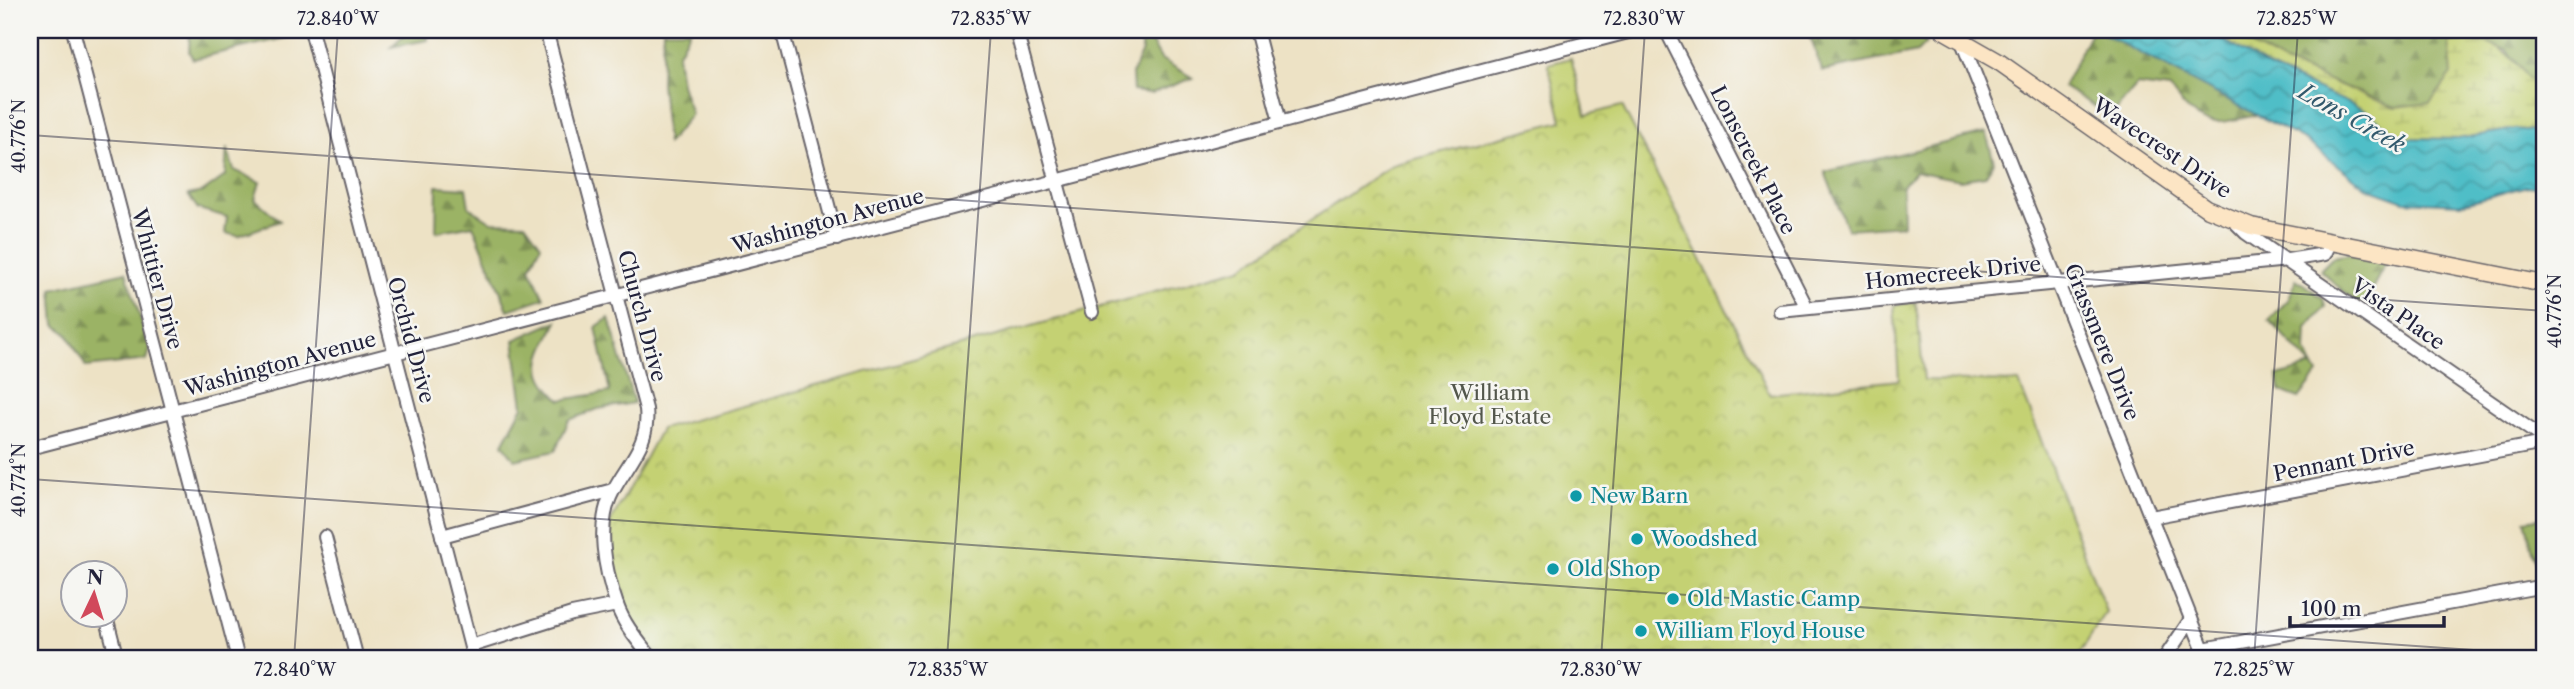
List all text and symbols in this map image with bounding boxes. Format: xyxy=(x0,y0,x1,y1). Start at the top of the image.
text: 72.840°W xyxy=(297,8,380,30)
text: 72.835°W xyxy=(951,8,1032,30)
text: 72.830°W xyxy=(1603,8,1686,30)
text: 72.825°W xyxy=(2257,8,2339,30)
water label: Lons Creek xyxy=(2292,76,2410,159)
street label: Lonscreek Place xyxy=(1705,81,1802,238)
street label: Wavecrest Drive xyxy=(2087,91,2236,203)
text: 40.776°N xyxy=(8,99,30,173)
street label: Washington Avenue xyxy=(728,183,927,258)
street label: Whittier Drive xyxy=(126,205,188,352)
street label: Church Drive xyxy=(613,247,672,384)
street label: Homecreek Drive xyxy=(1864,251,2042,294)
street label: Grassmere Drive xyxy=(2060,260,2145,424)
street label: Vista Place xyxy=(2346,272,2450,355)
street label: Orchid Drive xyxy=(383,274,440,406)
text: 40.776°N xyxy=(2544,274,2566,348)
street label: Washington Avenue xyxy=(180,326,379,401)
park label: William Floyd Estate xyxy=(1429,380,1551,429)
street label: Pennant Drive xyxy=(2271,435,2417,486)
text: 40.774°N xyxy=(8,443,30,517)
place label: New Barn xyxy=(1590,483,1688,508)
marker: New Barn xyxy=(1568,488,1584,504)
place label: Woodshed xyxy=(1650,526,1758,551)
marker: Woodshed xyxy=(1629,531,1645,547)
place label: Old Shop xyxy=(1567,556,1660,581)
north arrow xyxy=(60,560,130,630)
marker: Old Shop xyxy=(1545,561,1561,577)
text: N xyxy=(86,565,104,590)
scale bar xyxy=(2290,584,2444,628)
place label: Old Mastic Camp xyxy=(1687,586,1860,611)
marker: Old Mastic Camp xyxy=(1665,591,1681,607)
text: 100 m xyxy=(2301,596,2362,621)
place label: William Floyd House xyxy=(1654,618,1865,643)
marker: William Floyd House xyxy=(1633,623,1649,639)
text: 72.840°W xyxy=(254,659,337,681)
text: 72.835°W xyxy=(908,659,989,681)
text: 72.830°W xyxy=(1560,659,1643,681)
text: 72.825°W xyxy=(2214,659,2296,681)

